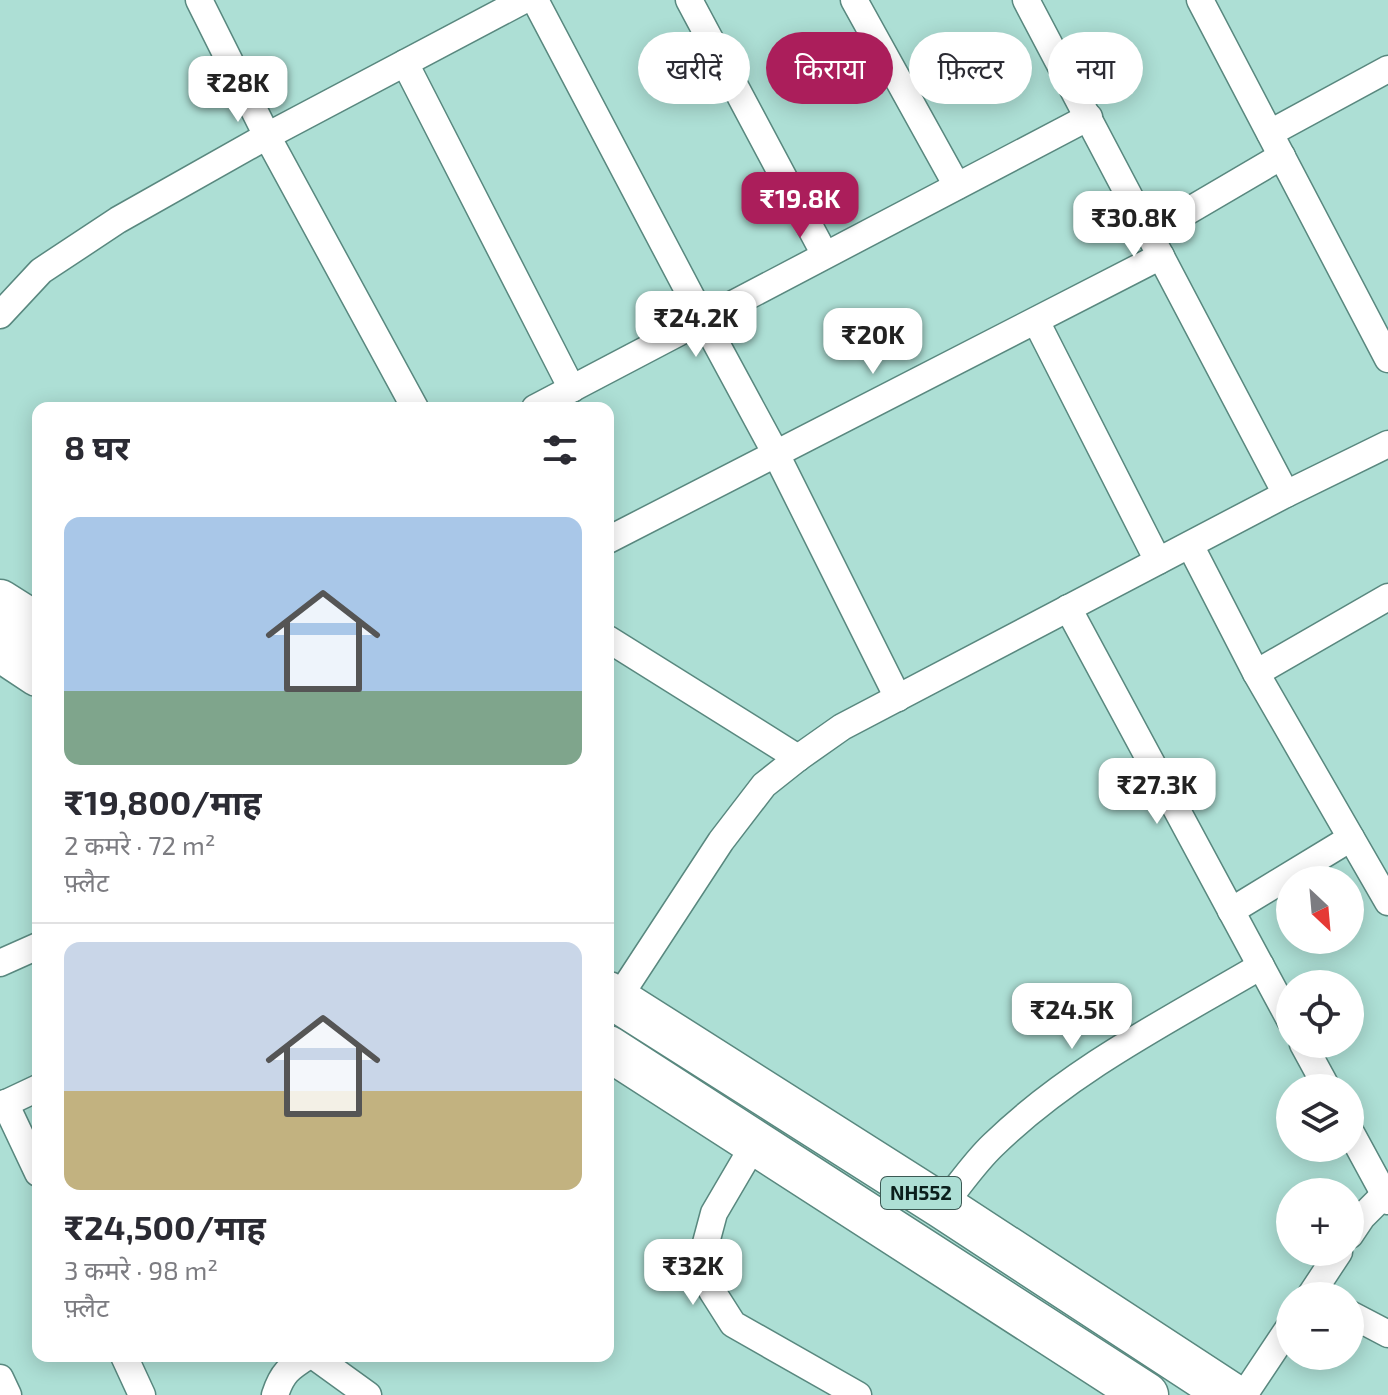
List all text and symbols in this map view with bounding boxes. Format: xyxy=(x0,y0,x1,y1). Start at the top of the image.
chip: खरीदें xyxy=(638,32,750,104)
chip: किराया xyxy=(766,32,893,104)
chip: फ़िल्टर xyxy=(909,32,1032,104)
chip: नया xyxy=(1048,32,1143,104)
pin: ₹28K xyxy=(191,56,285,124)
text: ₹28K xyxy=(206,66,270,97)
pin: ₹19.8K xyxy=(735,172,865,240)
text: ₹19.8K xyxy=(760,182,840,213)
pin: ₹30.8K xyxy=(1069,191,1199,259)
text: ₹30.8K xyxy=(1091,201,1177,232)
pin: ₹24.2K xyxy=(631,291,761,359)
text: ₹24.2K xyxy=(654,301,738,332)
pin: ₹20K xyxy=(826,308,920,376)
text: ₹20K xyxy=(841,318,905,349)
text: 8 घर xyxy=(64,426,130,467)
icon: filters xyxy=(538,428,582,472)
icon: home xyxy=(251,569,395,713)
pin: ₹27.3K xyxy=(1092,758,1222,826)
text: ₹27.3K xyxy=(1117,768,1197,799)
text: ₹19,800/माह xyxy=(64,781,261,822)
text: 2 कमरे · 72 m² xyxy=(64,829,216,860)
text: फ़्लैट xyxy=(64,866,109,897)
north arrow xyxy=(1276,866,1364,954)
map controls xyxy=(1276,866,1364,1370)
button: locate xyxy=(1276,970,1364,1058)
pin: ₹24.5K xyxy=(1007,983,1137,1051)
text: ₹24.5K xyxy=(1030,993,1114,1024)
icon: home xyxy=(251,994,395,1138)
button: layers xyxy=(1276,1074,1364,1162)
road number: NH552 xyxy=(881,1177,961,1209)
button: + xyxy=(1276,1178,1364,1266)
text: ₹24,500/माह xyxy=(64,1206,266,1247)
pin: ₹32K xyxy=(646,1239,740,1307)
text: ₹32K xyxy=(662,1249,724,1280)
text: 3 कमरे · 98 m² xyxy=(64,1254,218,1285)
button: − xyxy=(1276,1282,1364,1370)
text: फ़्लैट xyxy=(64,1291,109,1322)

